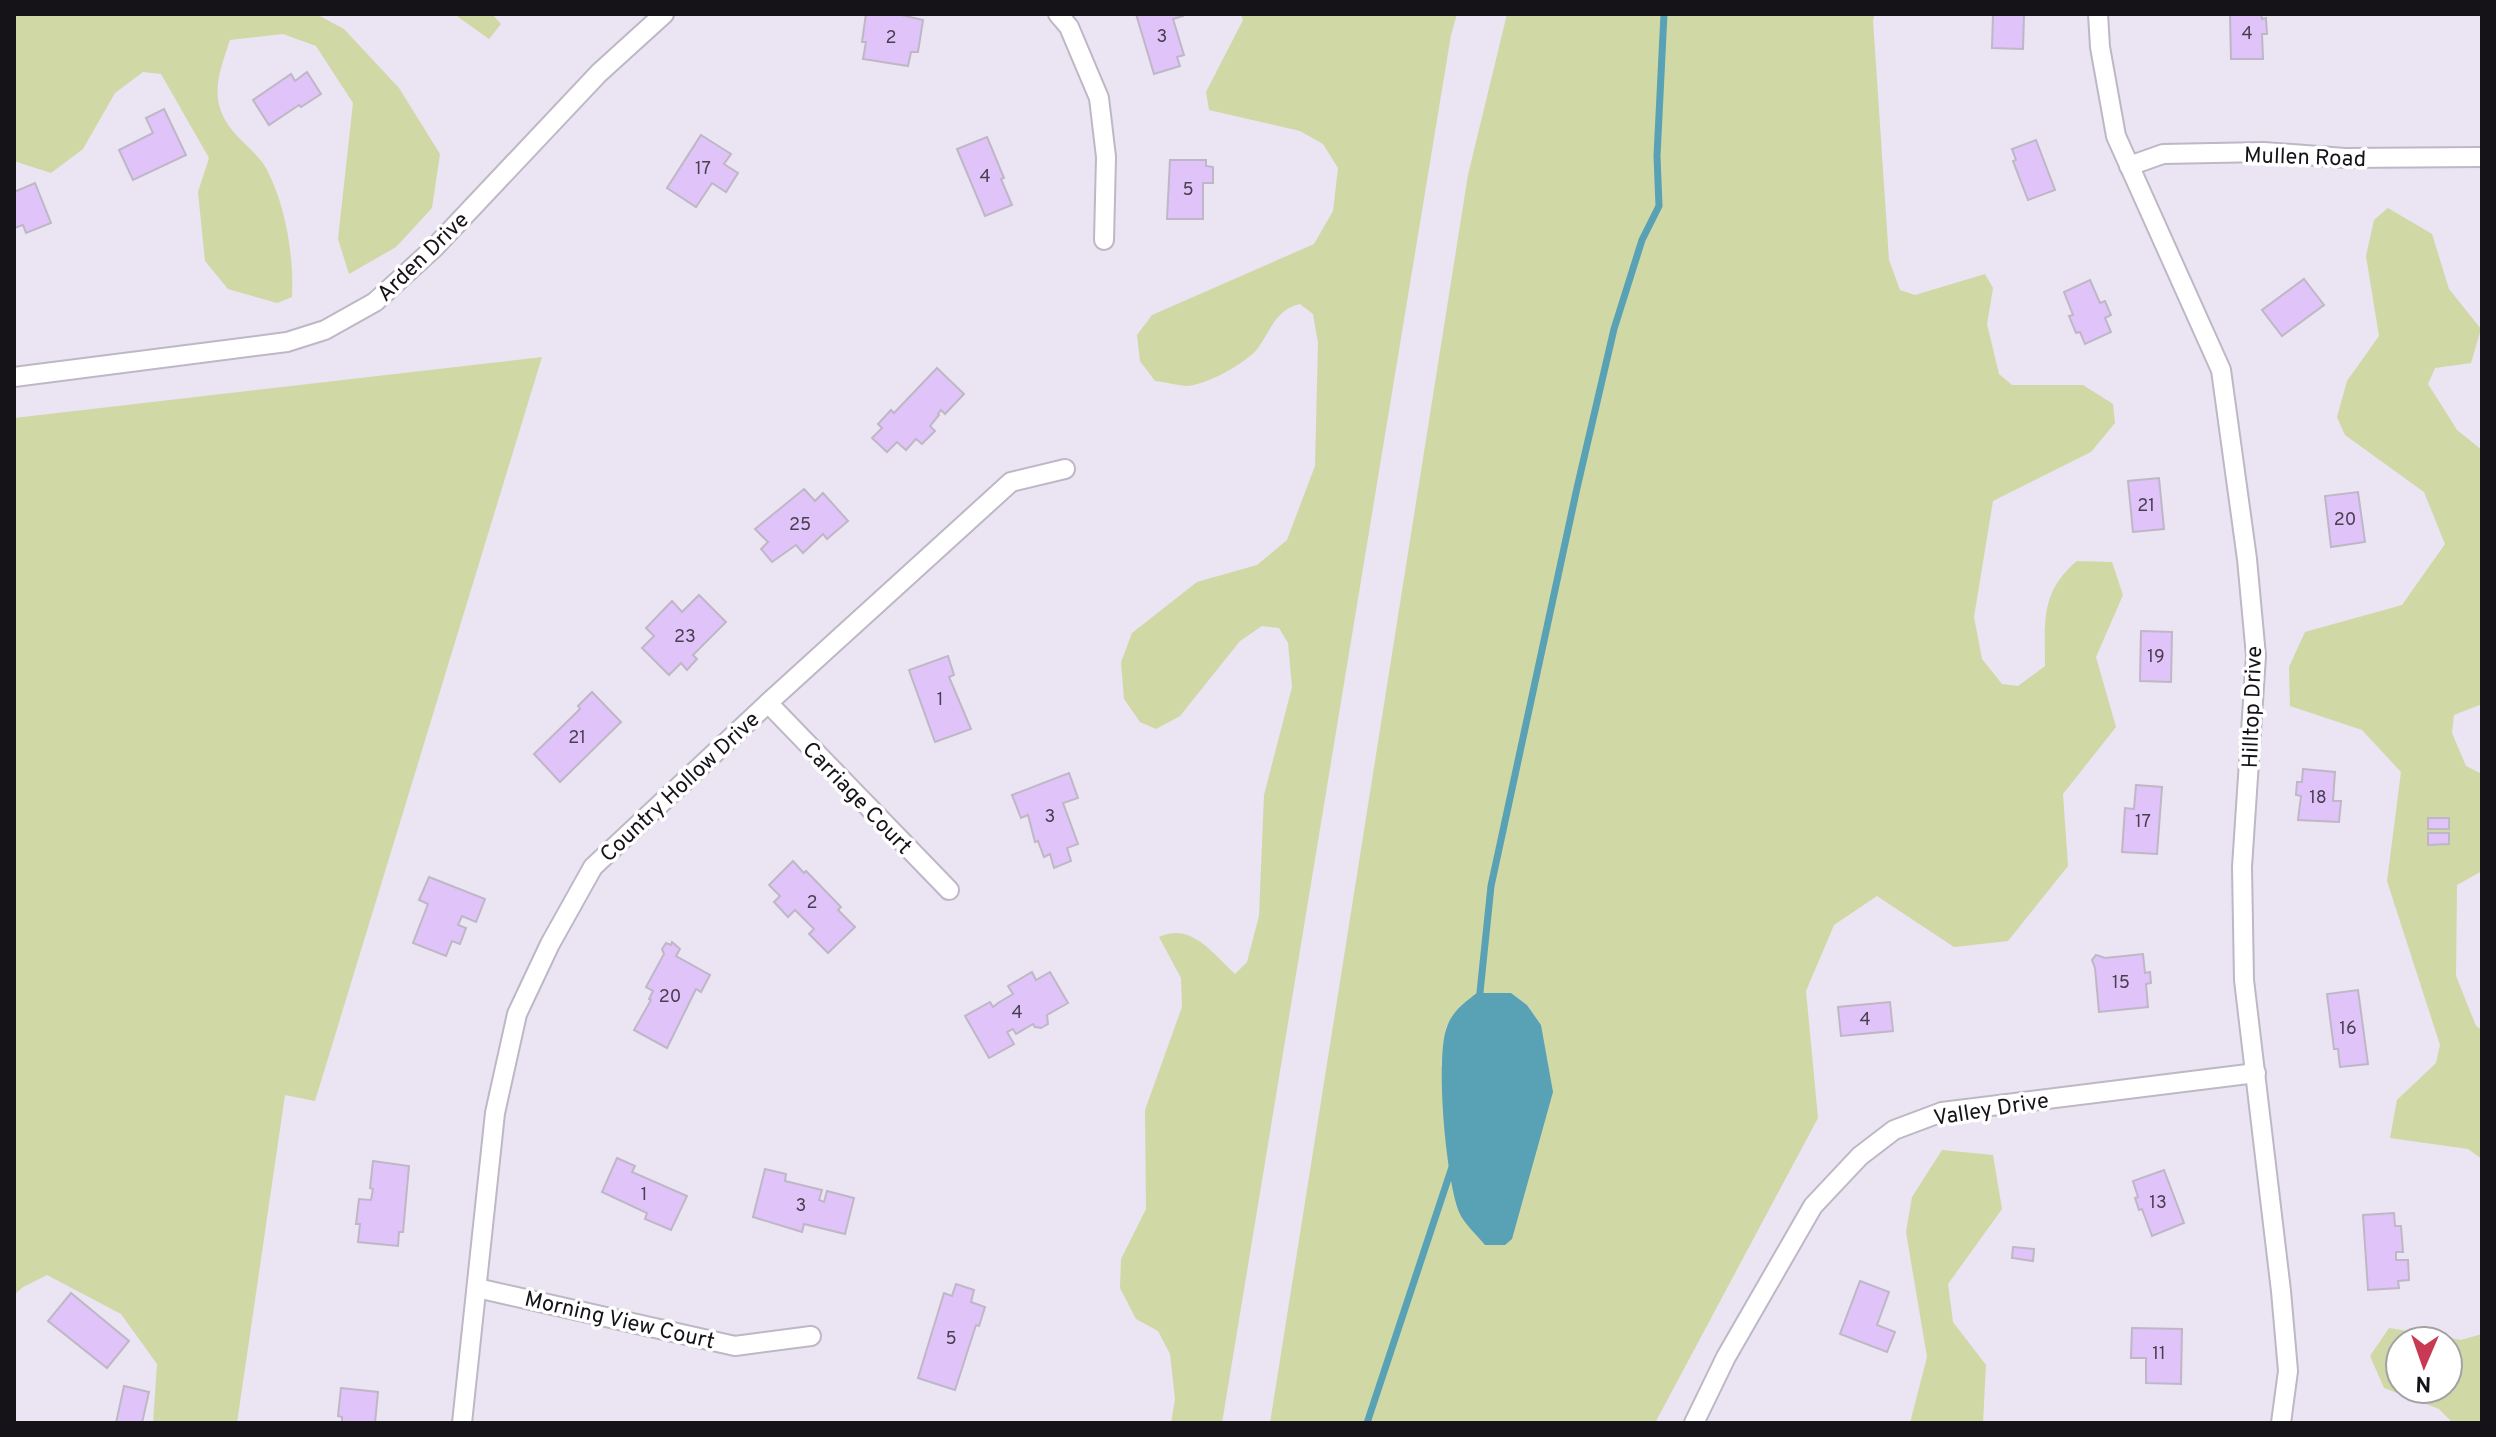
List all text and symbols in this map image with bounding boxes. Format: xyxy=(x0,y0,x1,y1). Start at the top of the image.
house number: 4 xyxy=(2241,23,2253,46)
house number: 3 xyxy=(1157,26,1167,49)
house number: 2 xyxy=(885,27,897,50)
street label: Mullen Road xyxy=(2243,143,2366,174)
house number: 17 xyxy=(695,158,711,181)
house number: 4 xyxy=(979,166,991,189)
house number: 5 xyxy=(1182,179,1194,202)
street label: Arden Drive xyxy=(372,207,475,308)
house number: 21 xyxy=(2137,495,2155,518)
house number: 20 xyxy=(2334,509,2356,532)
house number: 25 xyxy=(789,514,811,537)
house number: 23 xyxy=(674,626,696,649)
street label: Hilltop Drive xyxy=(2238,645,2269,769)
house number: 19 xyxy=(2147,646,2165,669)
house number: 1 xyxy=(937,689,943,712)
street label: Country Hollow Drive xyxy=(595,707,766,869)
house number: 21 xyxy=(568,727,586,750)
street label: Carriage Court xyxy=(796,737,917,861)
house number: 18 xyxy=(2309,787,2327,810)
house number: 3 xyxy=(1045,806,1055,829)
house number: 17 xyxy=(2135,811,2151,834)
house number: 2 xyxy=(806,892,818,915)
house number: 15 xyxy=(2112,972,2130,995)
house number: 20 xyxy=(659,986,681,1009)
house number: 4 xyxy=(1011,1002,1023,1025)
house number: 4 xyxy=(1859,1009,1871,1032)
house number: 16 xyxy=(2339,1018,2357,1041)
street label: Valley Drive xyxy=(1932,1088,2051,1133)
house number: 1 xyxy=(641,1184,647,1207)
house number: 13 xyxy=(2149,1192,2167,1215)
house number: 3 xyxy=(796,1195,806,1218)
street label: Morning View Court xyxy=(522,1286,717,1356)
north arrow xyxy=(2384,1325,2464,1405)
house number: 5 xyxy=(945,1328,957,1351)
house number: 11 xyxy=(2152,1343,2166,1366)
text: N xyxy=(2415,1369,2432,1396)

